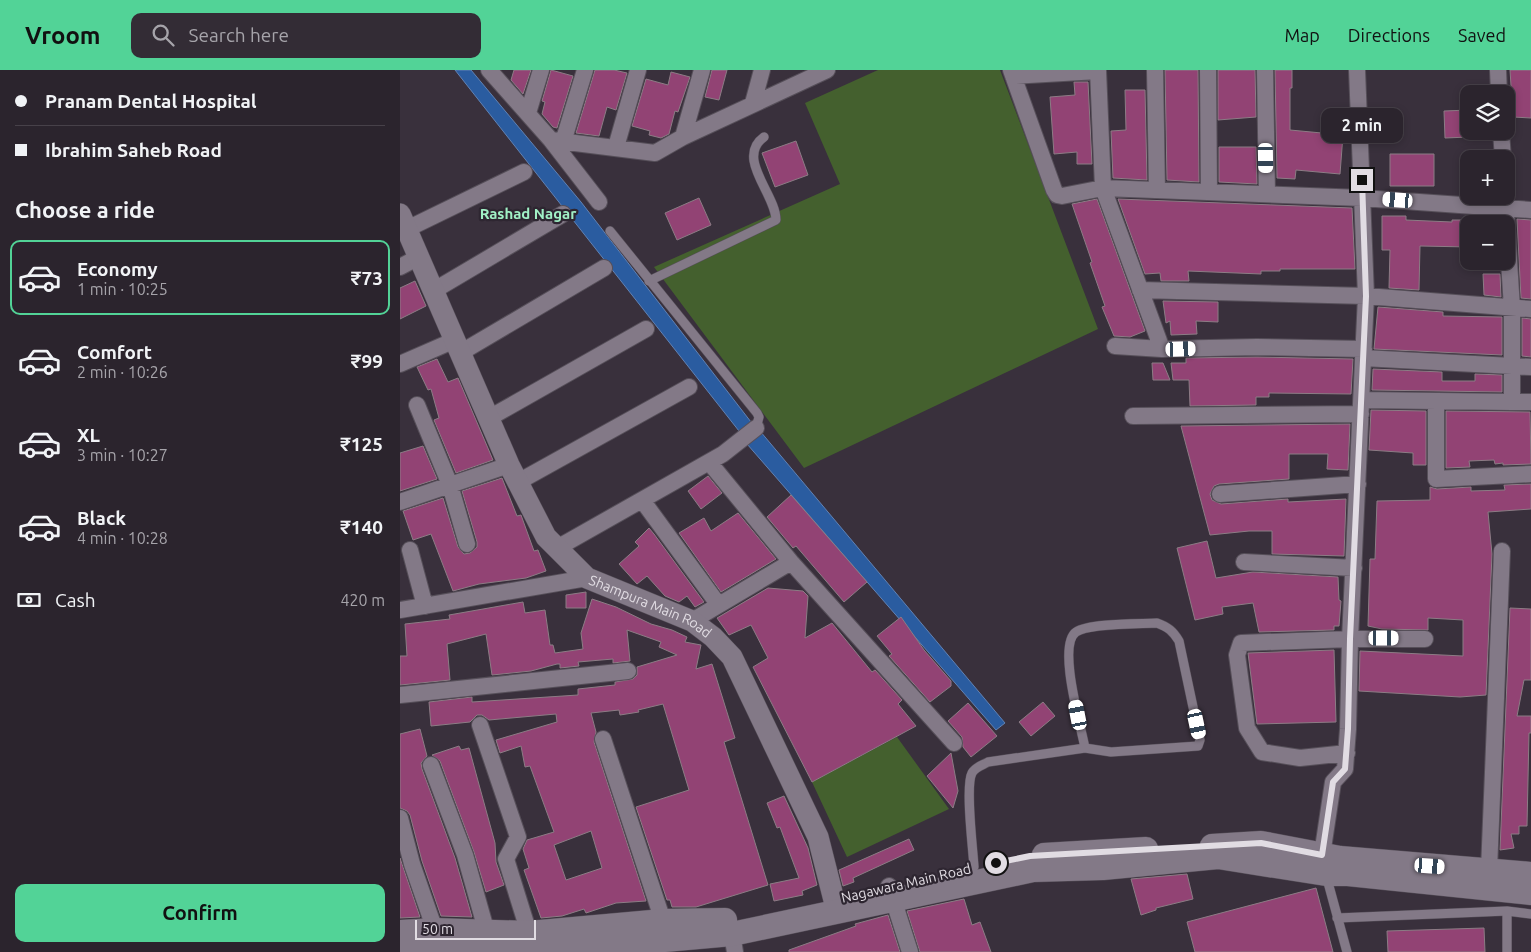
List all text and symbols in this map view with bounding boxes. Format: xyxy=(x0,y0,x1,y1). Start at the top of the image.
search box xyxy=(131,13,481,58)
icon: search xyxy=(149,21,177,49)
text: Vroom xyxy=(25,22,101,49)
text: Search here xyxy=(189,24,289,46)
text: Map xyxy=(1284,25,1320,45)
text: Directions xyxy=(1348,25,1430,45)
text: Saved xyxy=(1458,25,1506,45)
map controls xyxy=(1460,85,1515,270)
button: layers xyxy=(1460,85,1515,140)
text: Pranam Dental Hospital xyxy=(45,90,257,112)
callout: 2 min xyxy=(1321,108,1403,142)
text: 2 min xyxy=(1342,116,1382,134)
text: Ibrahim Saheb Road xyxy=(45,139,222,161)
car xyxy=(1258,143,1273,173)
button: + xyxy=(1460,150,1515,205)
route end xyxy=(1351,169,1373,191)
car xyxy=(1382,191,1413,209)
text: Choose a ride xyxy=(15,197,155,222)
district label: Rashad Nagar xyxy=(480,205,577,222)
button: − xyxy=(1460,215,1515,270)
icon: car xyxy=(17,255,62,300)
text: Economy xyxy=(77,258,158,280)
text: ₹73 xyxy=(351,267,383,289)
text: 1 min · 10:25 xyxy=(77,280,168,298)
icon: car xyxy=(17,338,62,383)
text: Comfort xyxy=(77,341,152,363)
car xyxy=(1165,341,1196,357)
text: ₹99 xyxy=(351,350,383,372)
text: 2 min · 10:26 xyxy=(77,363,168,381)
icon: car xyxy=(17,421,62,466)
text: XL xyxy=(77,424,100,446)
text: ₹125 xyxy=(340,433,383,455)
text: 3 min · 10:27 xyxy=(77,446,168,464)
icon: car xyxy=(17,504,62,549)
text: Black xyxy=(77,507,126,529)
text: ₹140 xyxy=(340,516,383,538)
text: 4 min · 10:28 xyxy=(77,529,168,547)
street label: Shampura Main Road xyxy=(587,572,715,641)
icon: cash xyxy=(15,586,43,614)
text: Cash xyxy=(55,589,96,611)
text: 420 m xyxy=(340,591,385,609)
car xyxy=(1369,631,1399,646)
car xyxy=(1067,699,1088,731)
car xyxy=(1186,708,1207,740)
route start xyxy=(985,852,1007,874)
car xyxy=(1414,857,1445,875)
street label: Nagawara Main Road xyxy=(840,860,972,906)
button: Confirm xyxy=(15,884,385,942)
scale bar xyxy=(415,917,536,940)
text: 50 m xyxy=(422,921,453,937)

